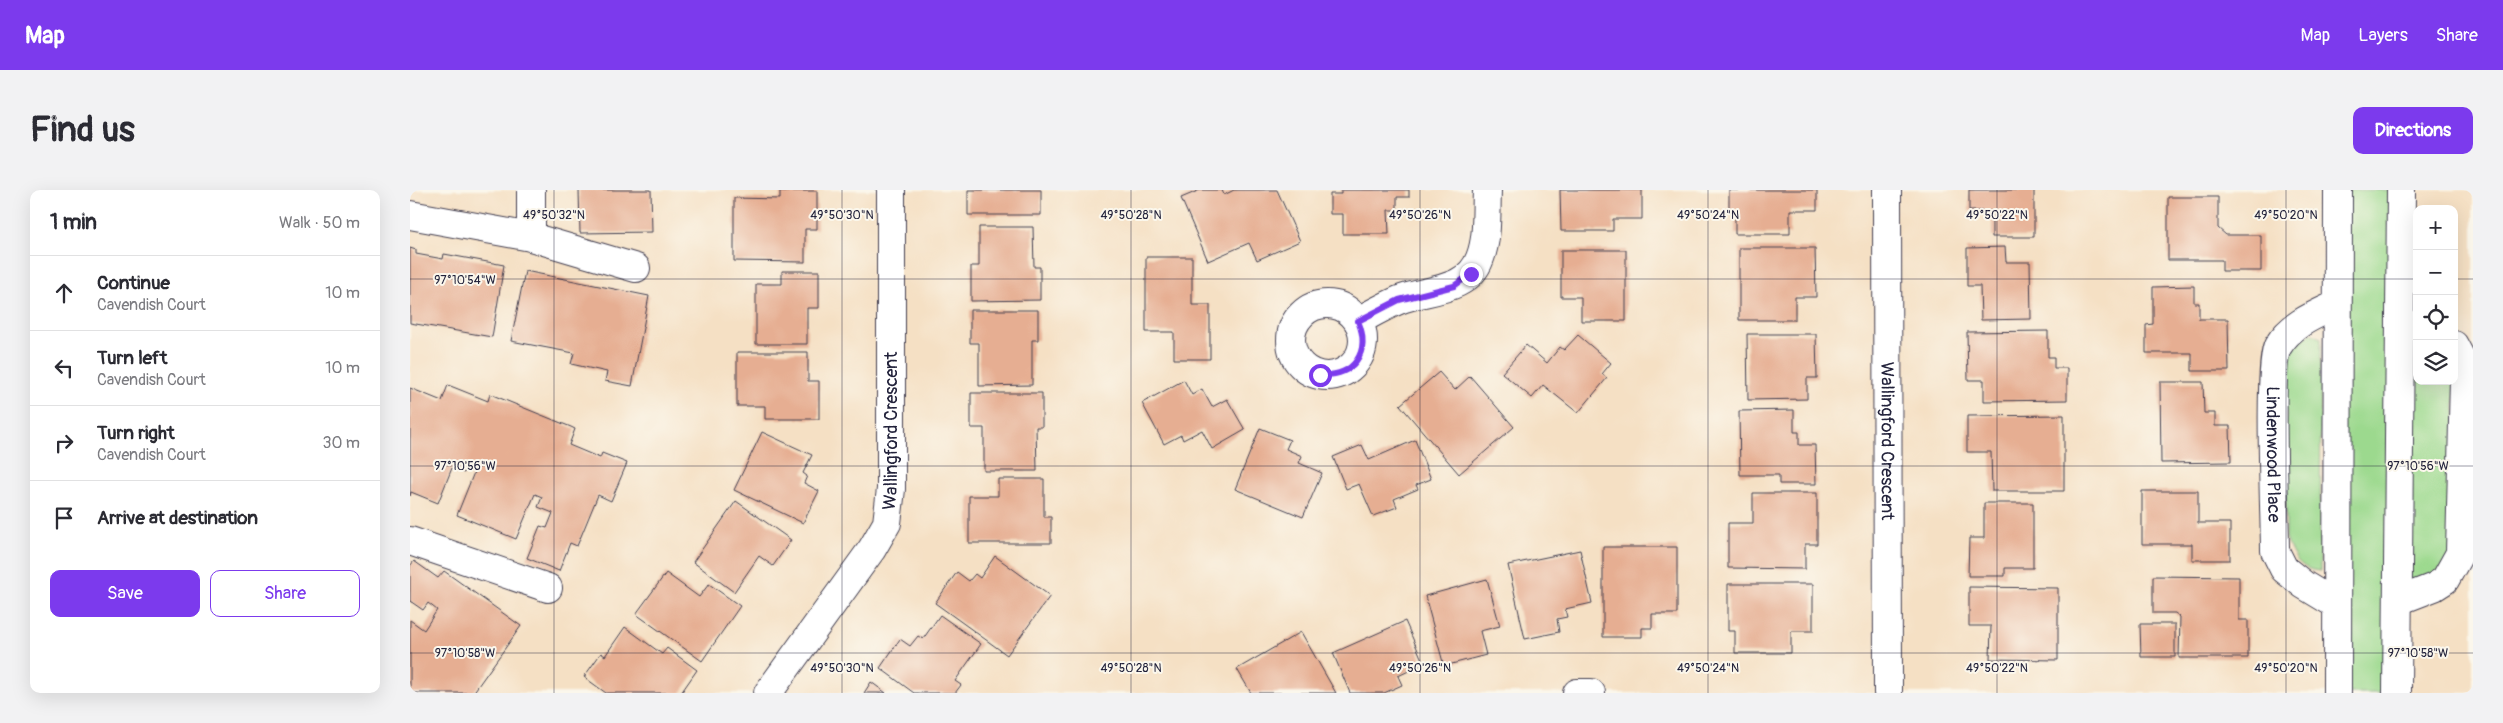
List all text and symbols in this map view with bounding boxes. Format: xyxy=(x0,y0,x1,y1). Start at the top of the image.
text: Map xyxy=(25,21,65,50)
text: Map xyxy=(2301,24,2330,47)
text: Layers xyxy=(2358,24,2408,47)
text: Share xyxy=(2436,24,2478,47)
button: Directions xyxy=(2353,107,2473,154)
text: Find us xyxy=(30,108,135,152)
map controls xyxy=(2413,205,2458,385)
button: + xyxy=(2413,205,2458,250)
text: 49°50'32"N xyxy=(523,208,585,223)
text: 49°50'30"N xyxy=(810,208,874,223)
text: 49°50'28"N xyxy=(1100,208,1162,223)
text: 49°50'26"N xyxy=(1389,208,1451,223)
text: 49°50'24"N xyxy=(1677,208,1739,223)
text: 49°50'22"N xyxy=(1966,208,2028,223)
text: 49°50'20"N xyxy=(2254,208,2318,223)
text: 1 min xyxy=(50,209,97,236)
text: Walk · 50 m xyxy=(279,213,360,233)
button: − xyxy=(2413,250,2458,295)
route end xyxy=(1460,263,1483,286)
text: Continue xyxy=(97,271,170,295)
text: 97°10'54"W xyxy=(434,273,496,288)
icon: ahead xyxy=(50,279,78,307)
text: 10 m xyxy=(325,283,360,303)
text: Cavendish Court xyxy=(97,295,206,315)
button: locate xyxy=(2413,295,2458,340)
button: layers xyxy=(2413,340,2458,385)
text: Turn left xyxy=(97,346,167,370)
street label: Wallingford Crescent xyxy=(877,351,903,511)
icon: left xyxy=(50,354,78,382)
text: 10 m xyxy=(325,358,360,378)
street label: Wallingford Crescent xyxy=(1876,362,1899,521)
route start xyxy=(1309,364,1332,387)
text: Cavendish Court xyxy=(97,370,206,390)
street label: Lindenwood Place xyxy=(2261,386,2286,523)
text: Turn right xyxy=(97,421,175,445)
icon: right xyxy=(50,429,78,457)
text: 30 m xyxy=(322,433,360,453)
text: Cavendish Court xyxy=(97,445,206,465)
text: 97°10'56"W xyxy=(434,459,496,474)
text: 97°10'56"W xyxy=(2387,459,2449,474)
icon: arrive xyxy=(50,504,78,532)
text: Arrive at destination xyxy=(97,506,258,530)
button: Save xyxy=(50,570,200,617)
button: Share xyxy=(210,570,360,617)
text: 97°10'58"W xyxy=(435,646,495,661)
text: 97°10'58"W xyxy=(2388,646,2448,661)
text: 49°50'30"N xyxy=(810,661,874,676)
text: 49°50'28"N xyxy=(1100,661,1162,676)
text: 49°50'26"N xyxy=(1389,661,1451,676)
text: 49°50'24"N xyxy=(1677,661,1739,676)
text: 49°50'22"N xyxy=(1966,661,2028,676)
text: 49°50'20"N xyxy=(2254,661,2318,676)

